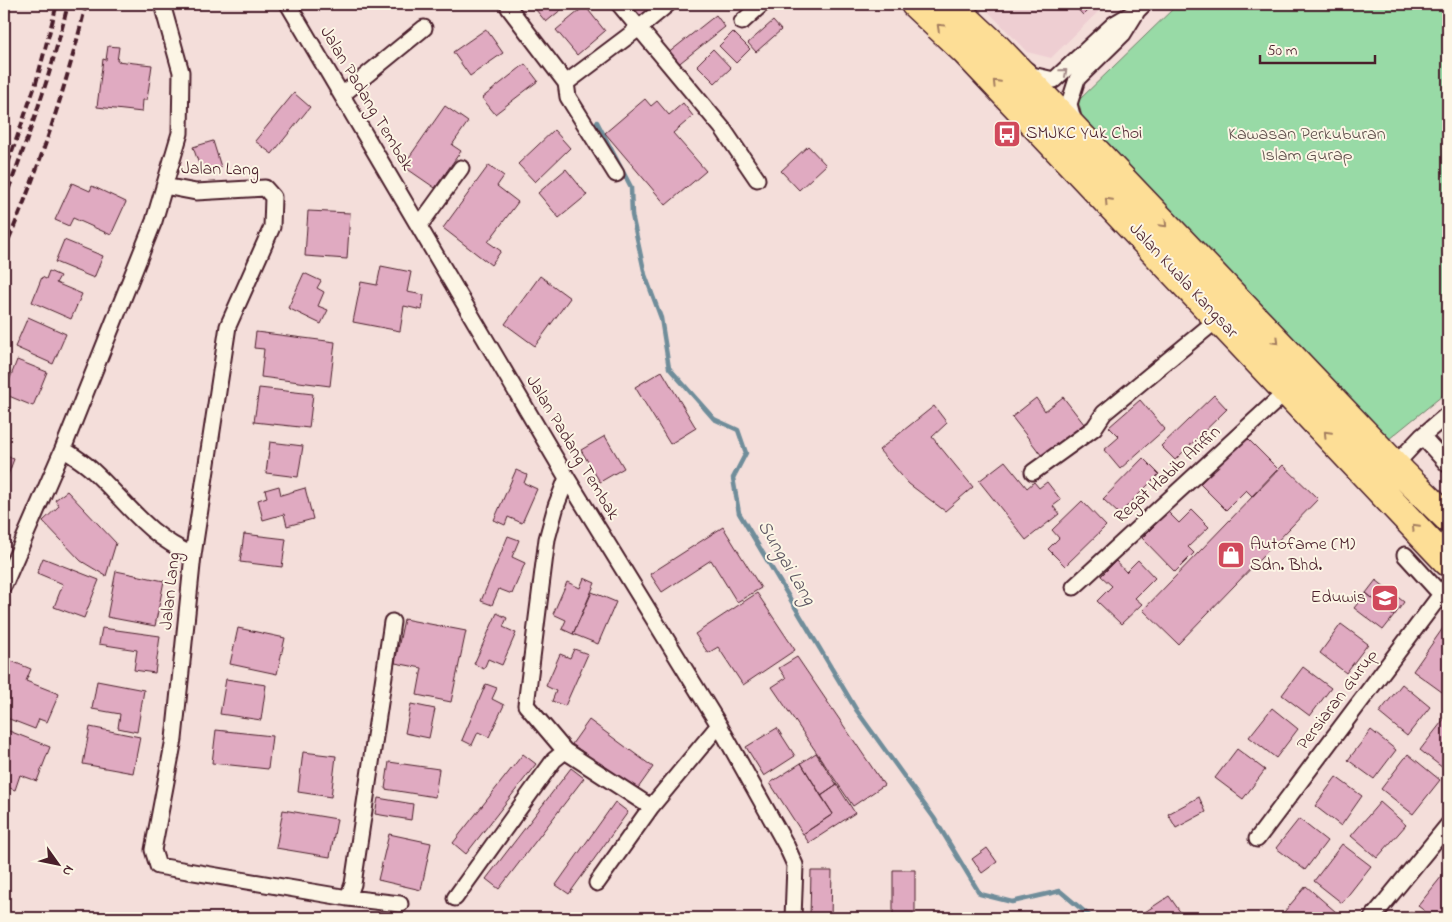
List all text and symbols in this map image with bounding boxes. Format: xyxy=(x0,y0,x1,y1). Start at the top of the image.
street label: Jalan Padang Tembak xyxy=(312,22,420,177)
one-way arrow xyxy=(937,24,946,33)
scale bar xyxy=(1260,32,1374,64)
text: 50 m xyxy=(1267,40,1298,62)
one-way arrow xyxy=(1058,68,1067,77)
one-way arrow xyxy=(993,80,1002,89)
bus stop icon: SMJKC Yuk Choi xyxy=(992,119,1022,149)
place label: SMJKC Yuk Choi xyxy=(1026,121,1142,147)
park label: Kawasan Perkuburan Islam Gurap xyxy=(1228,122,1386,169)
street label: Jalan Lang xyxy=(181,156,259,185)
one-way arrow xyxy=(1105,198,1114,207)
street label: Jalan Kuala Kangsar xyxy=(1121,217,1244,346)
one-way arrow xyxy=(1158,218,1167,227)
one-way arrow xyxy=(1270,335,1279,344)
street label: Jalan Padang Tembak xyxy=(518,371,626,526)
street label: Regat Habib Ariffin xyxy=(1109,420,1228,531)
one-way arrow xyxy=(1324,431,1333,440)
water label: Sungai Lang xyxy=(749,516,822,611)
one-way arrow xyxy=(1412,523,1421,532)
place label: Autofame (M) Sdn. Bhd. xyxy=(1250,532,1355,579)
shop icon: Autofame (M) Sdn. Bhd. xyxy=(1216,540,1246,570)
street label: Jalan Lang xyxy=(154,551,189,631)
school or university icon: Eduwis xyxy=(1370,583,1400,613)
place label: Eduwis xyxy=(1311,585,1366,611)
street label: Persiaran Gurup xyxy=(1291,644,1385,756)
north arrow xyxy=(32,840,82,890)
text: N xyxy=(56,861,79,880)

